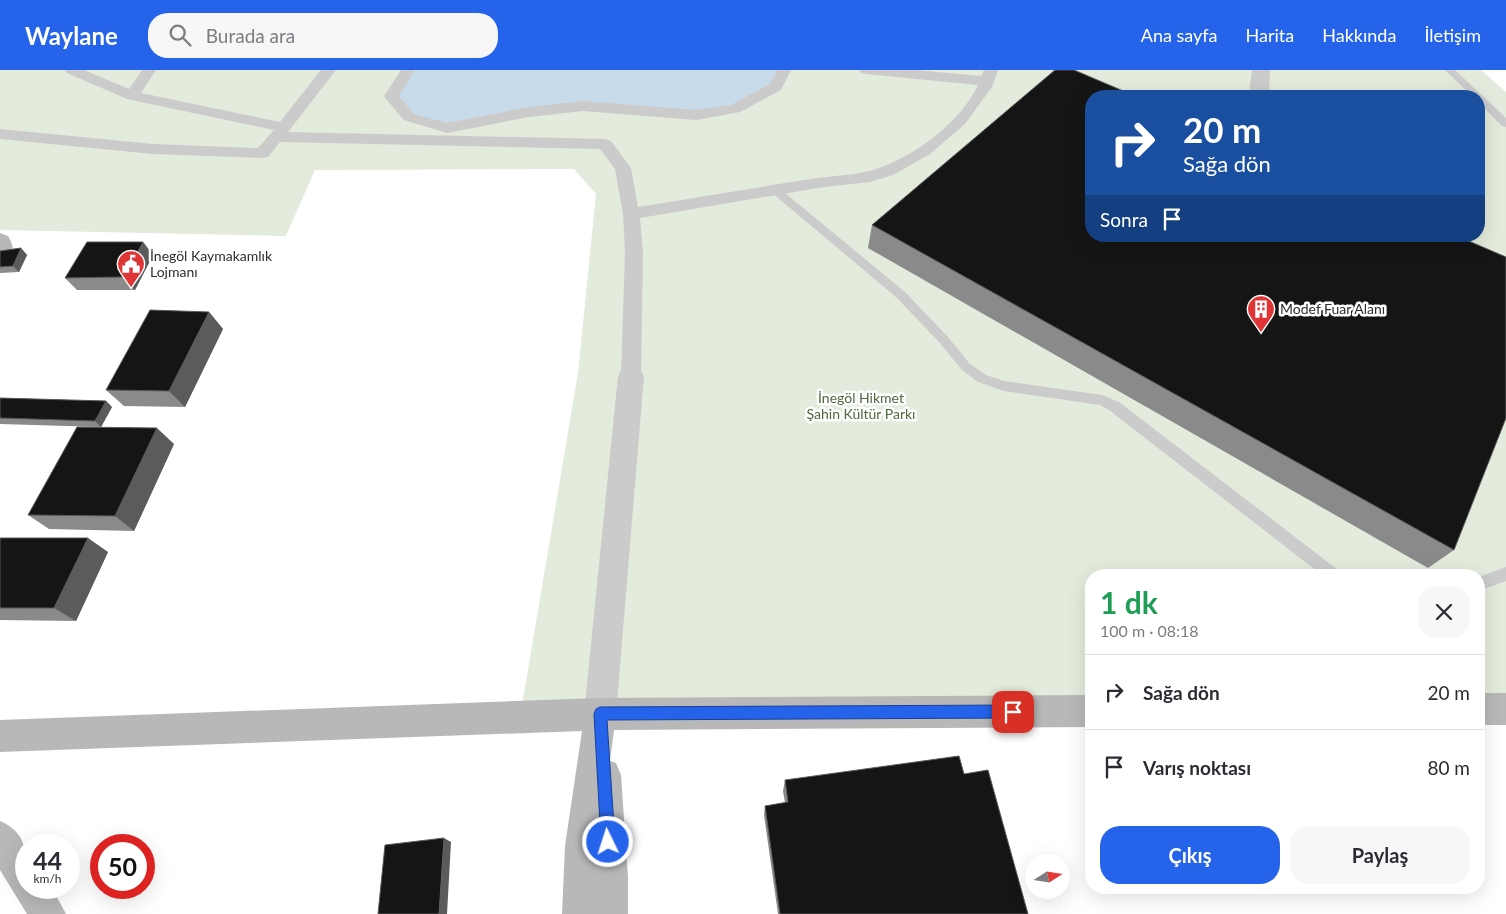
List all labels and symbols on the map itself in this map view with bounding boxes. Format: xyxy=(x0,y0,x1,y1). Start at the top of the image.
place label: İnegöl Kaymakamlık Lojmanı xyxy=(150,247,273,280)
public building icon: İnegöl Kaymakamlık Lojmanı xyxy=(116,249,146,288)
building icon: Modef Fuar Alanı xyxy=(1246,294,1276,333)
place label: Modef Fuar Alanı xyxy=(1280,300,1385,317)
park label: İnegöl Hikmet Şahin Kültür Parkı xyxy=(807,389,915,422)
pin xyxy=(992,691,1034,733)
position arrow xyxy=(581,815,633,867)
speed limit sign: 50 xyxy=(90,834,155,899)
north arrow xyxy=(1025,854,1070,899)

